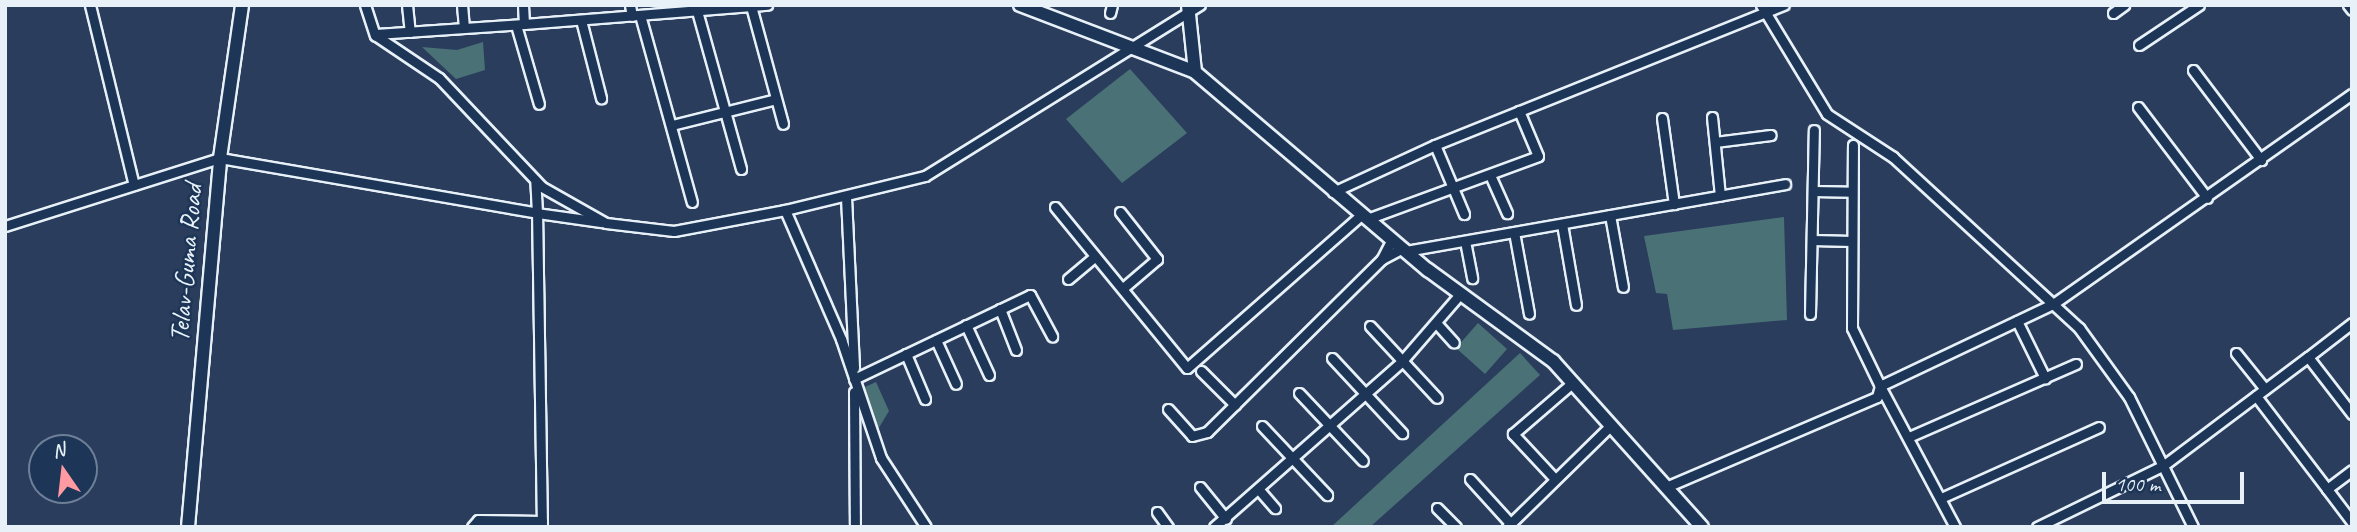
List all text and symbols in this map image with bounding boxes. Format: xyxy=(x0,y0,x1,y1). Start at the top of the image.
street label: Telav-Guma Road xyxy=(162,183,210,343)
north arrow xyxy=(28,434,98,504)
text: N xyxy=(50,437,67,464)
scale bar xyxy=(2105,458,2247,502)
text: 100 m xyxy=(2115,471,2160,497)

